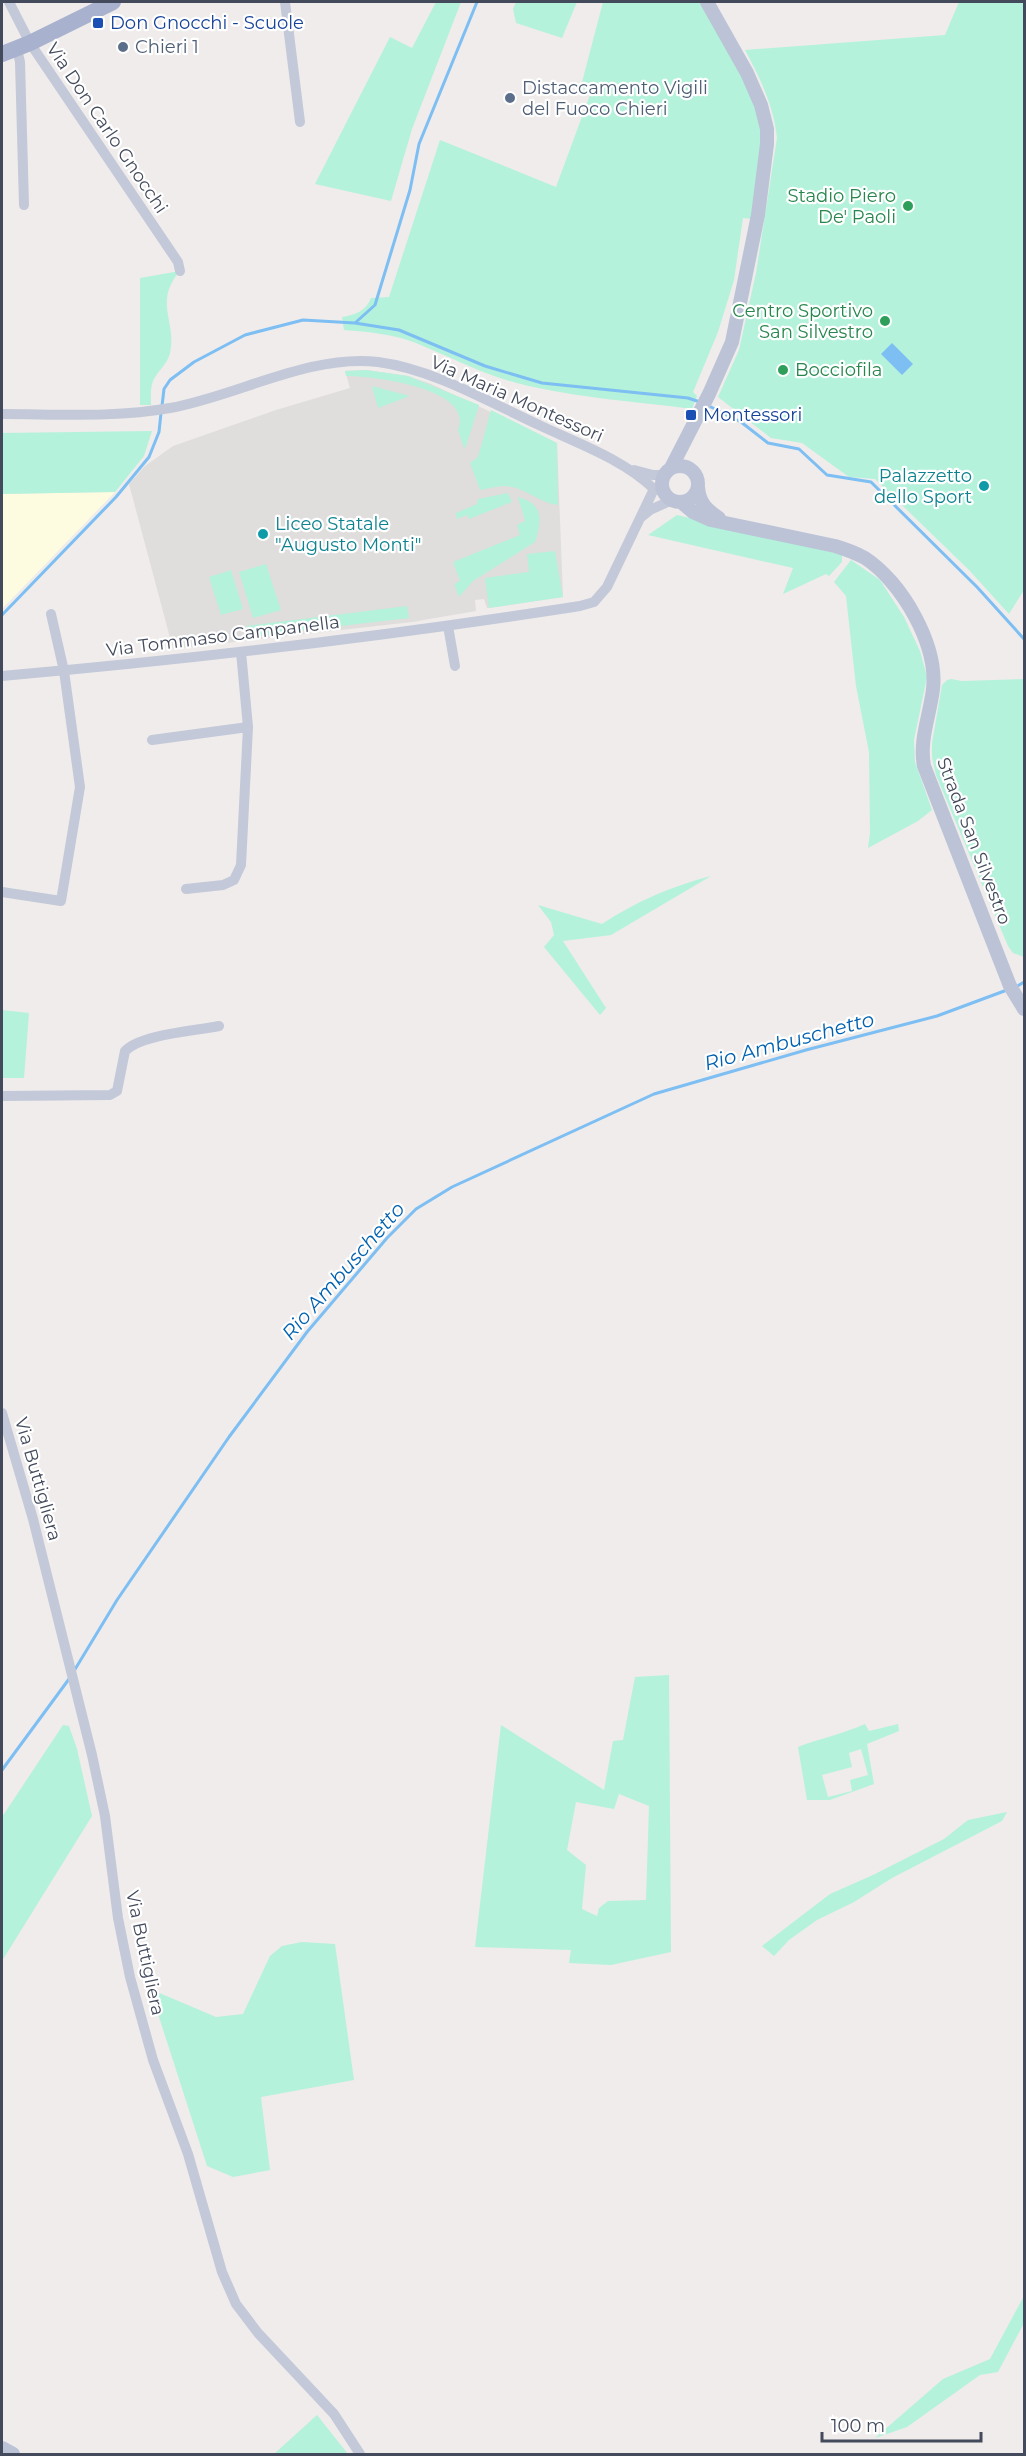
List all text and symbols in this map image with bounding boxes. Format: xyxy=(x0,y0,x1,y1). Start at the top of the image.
place label: Don Gnocchi - Scuole xyxy=(110,12,304,34)
marker: Don Gnocchi - Scuole xyxy=(91,16,105,30)
place label: Chieri 1 xyxy=(135,36,199,58)
street label: Via Don Carlo Gnocchi xyxy=(42,39,172,217)
marker: Chieri 1 xyxy=(116,40,130,54)
place label: Distaccamento Vigili del Fuoco Chieri xyxy=(522,77,708,120)
marker: Distaccamento Vigili del Fuoco Chieri xyxy=(503,91,517,105)
place label: Stadio Piero De' Paoli xyxy=(787,185,896,228)
marker: Stadio Piero De' Paoli xyxy=(901,199,915,213)
place label: Centro Sportivo San Silvestro xyxy=(732,300,873,343)
marker: Centro Sportivo San Silvestro xyxy=(878,314,892,328)
street label: Via Maria Montessori xyxy=(427,351,607,447)
place label: Bocciofila xyxy=(795,359,882,381)
marker: Bocciofila xyxy=(776,363,790,377)
place label: Montessori xyxy=(703,404,802,426)
marker: Montessori xyxy=(684,408,698,422)
place label: Palazzetto dello Sport xyxy=(874,465,972,508)
marker: Palazzetto dello Sport xyxy=(977,479,991,493)
place label: Liceo Statale "Augusto Monti" xyxy=(275,513,421,556)
marker: Liceo Statale "Augusto Monti" xyxy=(256,527,270,541)
street label: Via Tommaso Campanella xyxy=(105,611,341,661)
street label: Strada San Silvestro xyxy=(932,754,1016,928)
water label: Rio Ambuschetto xyxy=(701,1007,877,1075)
water label: Rio Ambuschetto xyxy=(277,1197,409,1345)
street label: Via Buttigliera xyxy=(10,1415,66,1543)
street label: Via Buttigliera xyxy=(121,1888,169,2018)
scale bar xyxy=(822,2405,981,2443)
text: 100 m xyxy=(831,2415,885,2437)

